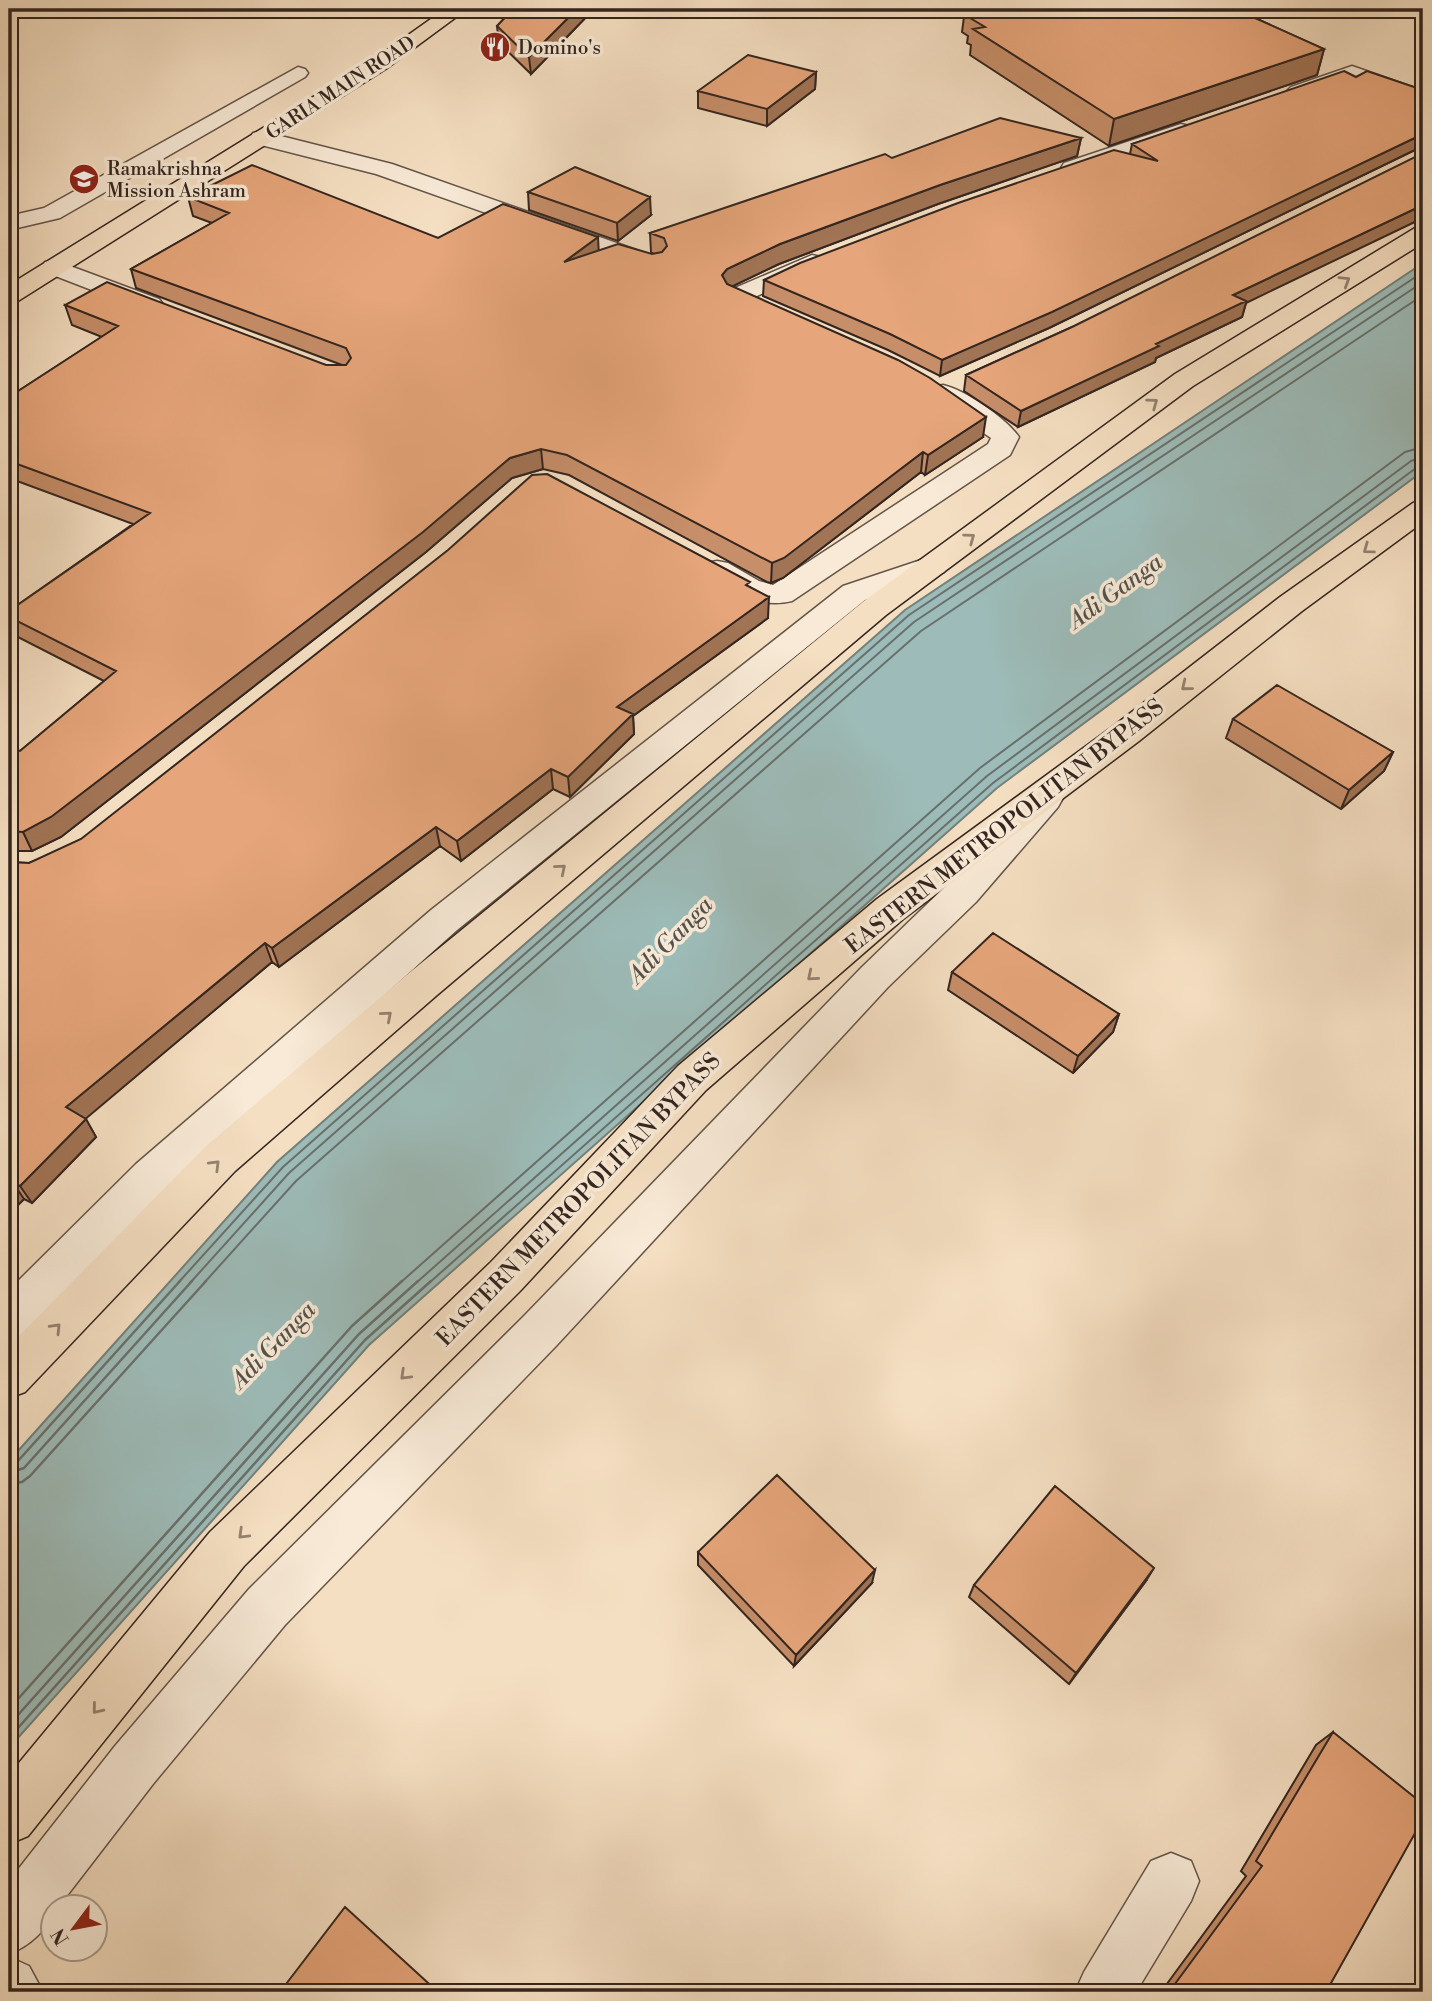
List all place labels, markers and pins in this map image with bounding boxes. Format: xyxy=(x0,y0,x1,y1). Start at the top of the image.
restaurant icon: Domino's xyxy=(478,30,512,64)
place label: Domino's xyxy=(518,36,601,60)
place label: Ramakrishna Mission Ashram xyxy=(107,157,246,203)
school or university icon: Ramakrishna Mission Ashram xyxy=(67,162,101,196)

